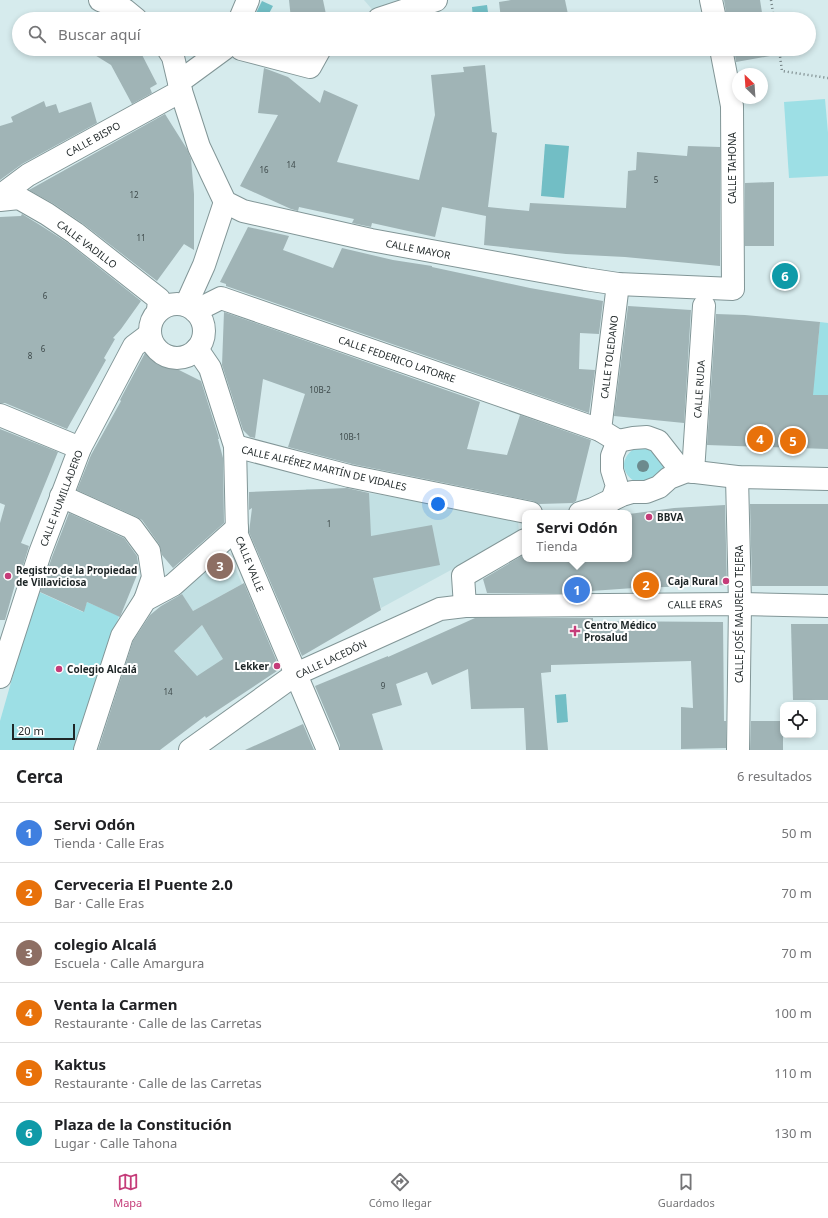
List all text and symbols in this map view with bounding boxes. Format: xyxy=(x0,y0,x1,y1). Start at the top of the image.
search box xyxy=(12,12,816,56)
icon: search xyxy=(26,23,48,45)
text: Buscar aquí xyxy=(58,24,141,44)
north arrow xyxy=(732,68,768,104)
street label: CALLE BISPO xyxy=(63,118,123,160)
street label: CALLE TAHONA xyxy=(725,131,739,204)
house number: 14 xyxy=(286,159,296,170)
house number: 16 xyxy=(259,164,269,175)
house number: 5 xyxy=(654,174,659,185)
house number: 12 xyxy=(129,189,139,200)
street label: CALLE VADILLO xyxy=(54,217,120,271)
house number: 11 xyxy=(136,232,146,243)
street label: CALLE MAYOR xyxy=(384,236,452,262)
pin: 6 xyxy=(772,261,798,291)
house number: 6 xyxy=(43,290,48,301)
street label: CALLE TOLEDANO xyxy=(597,314,621,400)
street label: CALLE FEDERICO LATORRE xyxy=(336,332,458,386)
house number: 6 xyxy=(41,343,46,354)
house number: 8 xyxy=(28,350,33,361)
street label: CALLE RUDA xyxy=(690,359,708,419)
house number: 10B-2 xyxy=(309,384,331,395)
pin: 4 xyxy=(747,424,773,454)
pin: 5 xyxy=(780,426,806,456)
house number: 10B-1 xyxy=(339,431,361,442)
street label: CALLE ALFÉREZ MARTÍN DE VIDALES xyxy=(240,442,409,494)
street label: CALLE HUMILLADERO xyxy=(36,448,86,548)
your location xyxy=(428,494,448,514)
popup xyxy=(522,510,632,562)
place label: BBVA xyxy=(657,510,683,524)
marker: BBVA xyxy=(644,512,654,522)
text: Servi Odón xyxy=(536,517,618,537)
house number: 1 xyxy=(327,518,331,529)
street label: CALLE VALLE xyxy=(232,534,268,594)
text: Tienda xyxy=(536,537,578,555)
street label: CALLE JOSÉ MAURELO TEJERA xyxy=(732,544,746,683)
pin: 3 xyxy=(207,551,233,581)
place label: Registro de la Propiedad de Villaviciosa xyxy=(16,563,137,589)
pin: 2 xyxy=(633,570,659,600)
marker: Registro de la Propiedad de Villaviciosa xyxy=(3,571,13,581)
place label: Caja Rural xyxy=(668,574,718,588)
pin: 1 xyxy=(564,575,590,605)
marker: Caja Rural xyxy=(721,576,731,586)
street label: CALLE ERAS xyxy=(667,597,723,611)
place label: Centro Médico Prosalud xyxy=(584,618,656,644)
marker: Centro Médico Prosalud xyxy=(569,625,581,637)
street label: CALLE LACEDÓN xyxy=(293,636,369,682)
place label: Lekker xyxy=(235,659,270,673)
marker: Lekker xyxy=(272,661,282,671)
place label: Colegio Alcalá xyxy=(67,662,137,676)
marker: Colegio Alcalá xyxy=(54,664,64,674)
house number: 9 xyxy=(381,680,386,691)
house number: 14 xyxy=(163,686,173,697)
map controls xyxy=(780,702,816,738)
button: locate xyxy=(780,702,816,738)
scale bar xyxy=(12,722,75,741)
text: 20 m xyxy=(18,723,44,738)
text: Cerca xyxy=(16,765,63,788)
text: 6 resultados xyxy=(737,767,812,785)
text: Servi Odón xyxy=(54,814,135,834)
text: 1 xyxy=(25,824,33,842)
text: 50 m xyxy=(782,824,812,842)
text: Tienda · Calle Eras xyxy=(54,834,164,852)
text: Cerveceria El Puente 2.0 xyxy=(54,874,233,894)
text: 2 xyxy=(25,884,33,902)
text: 70 m xyxy=(782,884,812,902)
text: Bar · Calle Eras xyxy=(54,894,144,912)
text: colegio Alcalá xyxy=(54,934,157,954)
text: 3 xyxy=(25,944,33,962)
text: 70 m xyxy=(782,944,812,962)
text: Escuela · Calle Amargura xyxy=(54,954,204,972)
text: Venta la Carmen xyxy=(54,994,178,1014)
text: 4 xyxy=(25,1004,33,1022)
text: 100 m xyxy=(774,1004,812,1022)
text: Restaurante · Calle de las Carretas xyxy=(54,1014,262,1032)
text: Kaktus xyxy=(54,1054,106,1074)
text: 5 xyxy=(25,1064,33,1082)
text: 110 m xyxy=(774,1064,812,1082)
text: Restaurante · Calle de las Carretas xyxy=(54,1074,262,1092)
text: Plaza de la Constitución xyxy=(54,1114,232,1134)
text: 6 xyxy=(25,1124,33,1142)
text: 130 m xyxy=(774,1124,812,1142)
text: Lugar · Calle Tahona xyxy=(54,1134,177,1152)
tab: Mapa xyxy=(113,1171,142,1210)
tab: Cómo llegar xyxy=(369,1171,431,1210)
tab: Guardados xyxy=(658,1171,715,1210)

